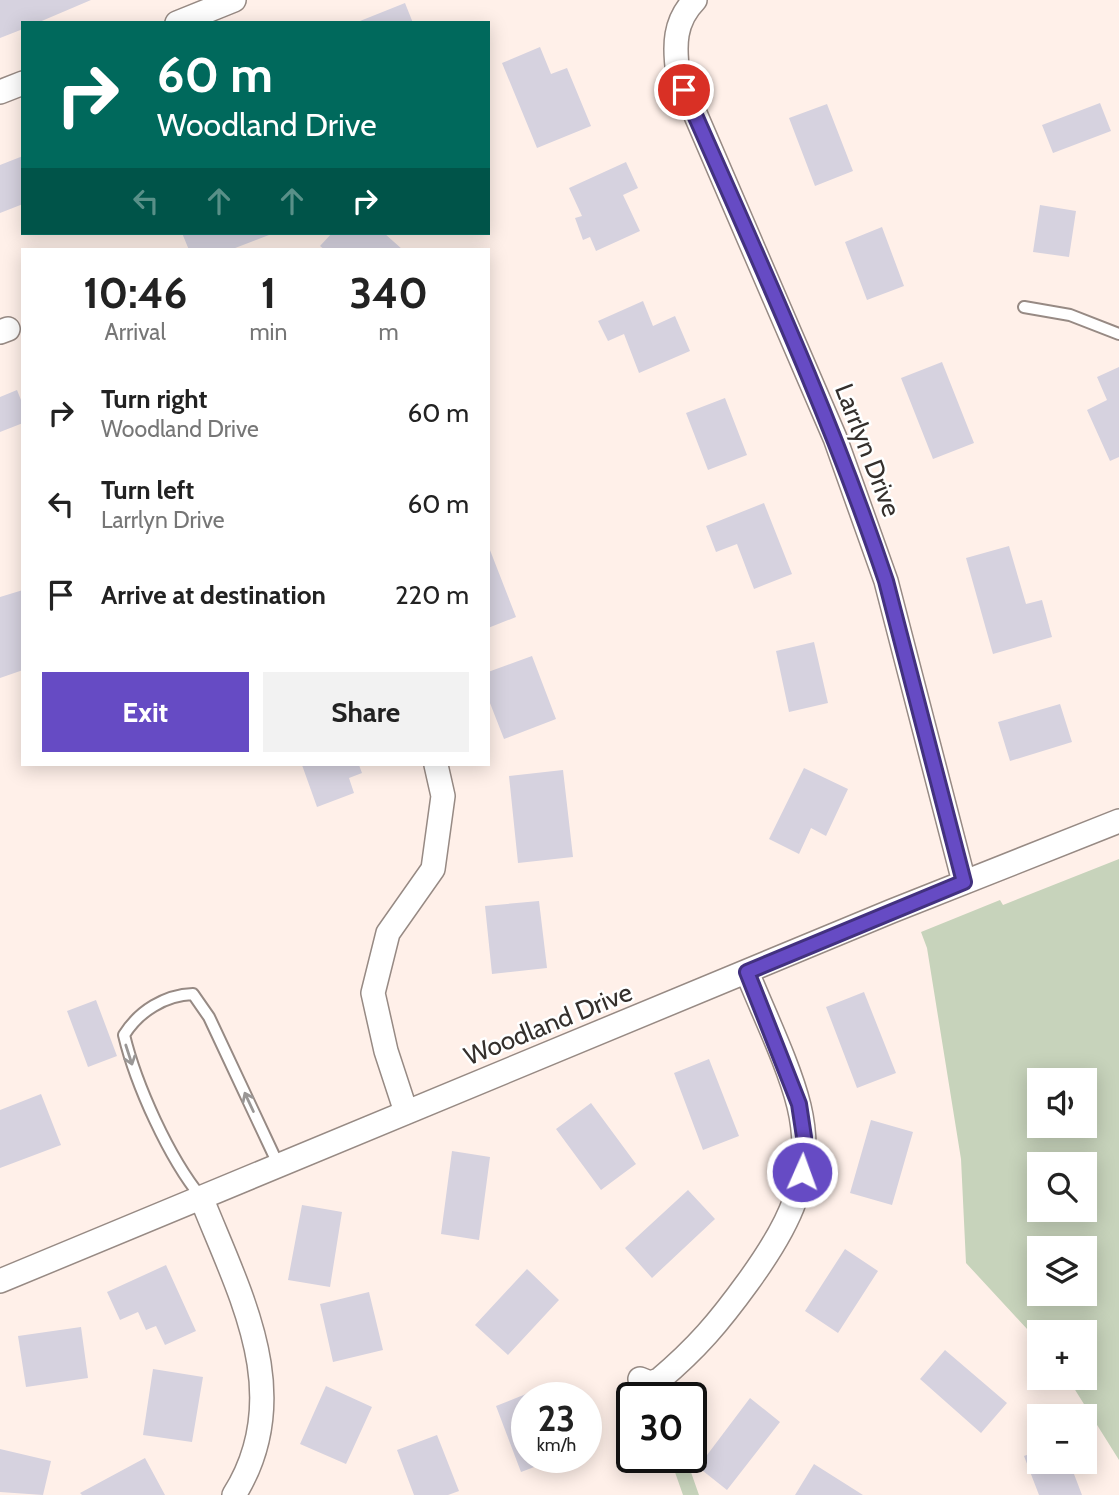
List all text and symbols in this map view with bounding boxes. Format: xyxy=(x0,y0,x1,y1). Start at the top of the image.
text: 60 m xyxy=(157,45,273,104)
icon: right xyxy=(42,49,133,140)
pin xyxy=(654,60,714,120)
icon: arrive xyxy=(665,71,703,109)
text: Woodland Drive xyxy=(157,105,377,144)
icon: left xyxy=(127,182,165,220)
icon: ahead xyxy=(200,182,238,220)
icon: ahead xyxy=(273,182,311,220)
icon: right xyxy=(346,182,384,220)
text: 10:46 xyxy=(83,267,187,319)
text: 1 xyxy=(261,267,276,319)
text: 340 xyxy=(349,267,428,319)
text: Arrival xyxy=(105,318,166,346)
text: min xyxy=(249,318,287,346)
text: m xyxy=(379,318,399,346)
street label: Larrlyn Drive xyxy=(828,379,908,521)
text: Turn right xyxy=(101,383,207,415)
icon: right xyxy=(42,394,80,432)
text: 60 m xyxy=(407,397,469,429)
text: Woodland Drive xyxy=(101,415,259,443)
text: Turn left xyxy=(101,474,194,506)
icon: left xyxy=(42,485,80,523)
text: 60 m xyxy=(407,488,469,520)
text: Larrlyn Drive xyxy=(101,506,225,534)
icon: arrive xyxy=(42,576,80,614)
text: Arrive at destination xyxy=(101,579,326,611)
text: 220 m xyxy=(395,579,469,611)
button: Exit xyxy=(42,672,249,752)
button: Share xyxy=(263,672,469,752)
street label: Woodland Drive xyxy=(459,976,637,1072)
one-way arrow xyxy=(124,1044,137,1066)
map controls xyxy=(1027,1068,1097,1474)
button: sound xyxy=(1027,1068,1097,1138)
one-way arrow xyxy=(242,1092,255,1113)
position arrow xyxy=(765,1135,839,1209)
button: search xyxy=(1027,1152,1097,1222)
button: layers xyxy=(1027,1236,1097,1306)
button: + xyxy=(1027,1320,1097,1390)
speed limit sign: 30 xyxy=(616,1382,707,1473)
text: 23 xyxy=(538,1397,575,1440)
button: − xyxy=(1027,1404,1097,1474)
text: km/h xyxy=(537,1434,576,1456)

